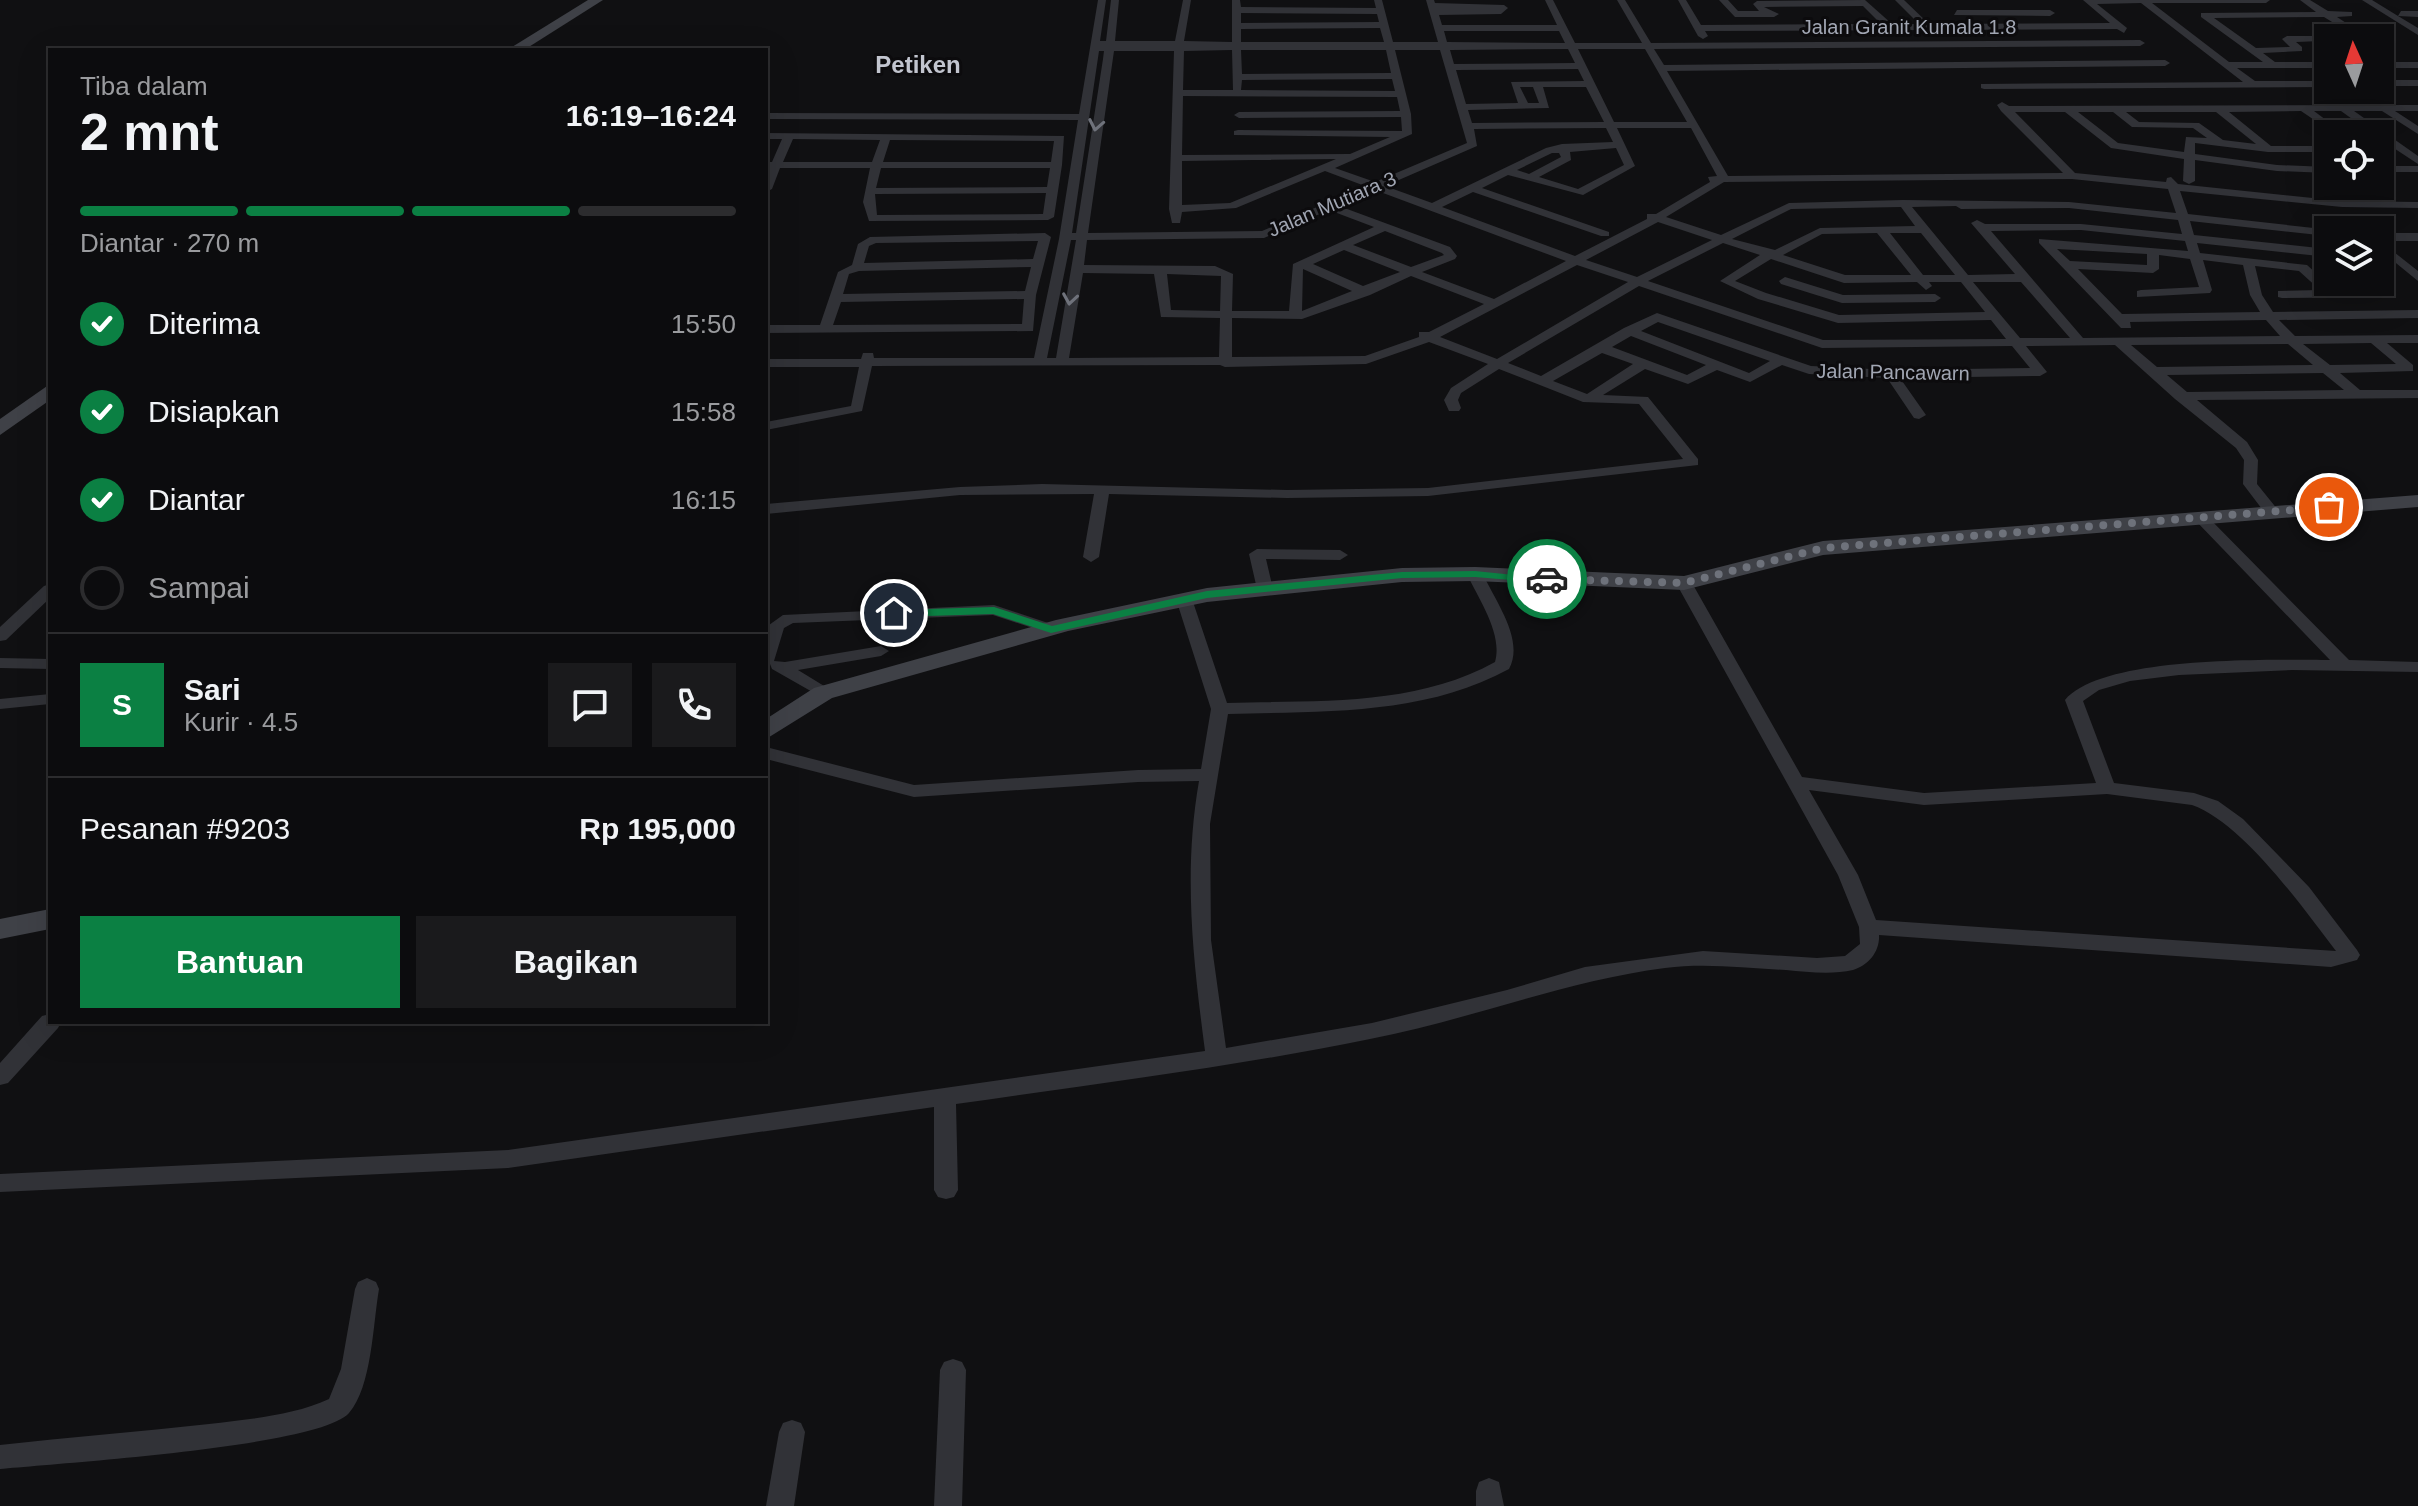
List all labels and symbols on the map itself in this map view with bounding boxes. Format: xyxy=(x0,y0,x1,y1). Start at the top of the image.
street label: Jalan Granit Kumala 1.8 xyxy=(1802,16,2016,38)
north arrow xyxy=(2314,24,2394,104)
district label: Petiken xyxy=(875,51,961,78)
one-way arrow xyxy=(1089,119,1106,132)
street label: Jalan Mutiara 3 xyxy=(1265,167,1399,241)
one-way arrow xyxy=(1062,292,1079,306)
street label: Jalan Pancawarn xyxy=(1816,360,1970,384)
pin xyxy=(2295,473,2363,541)
courier xyxy=(1507,539,1587,619)
pin xyxy=(860,579,928,647)

